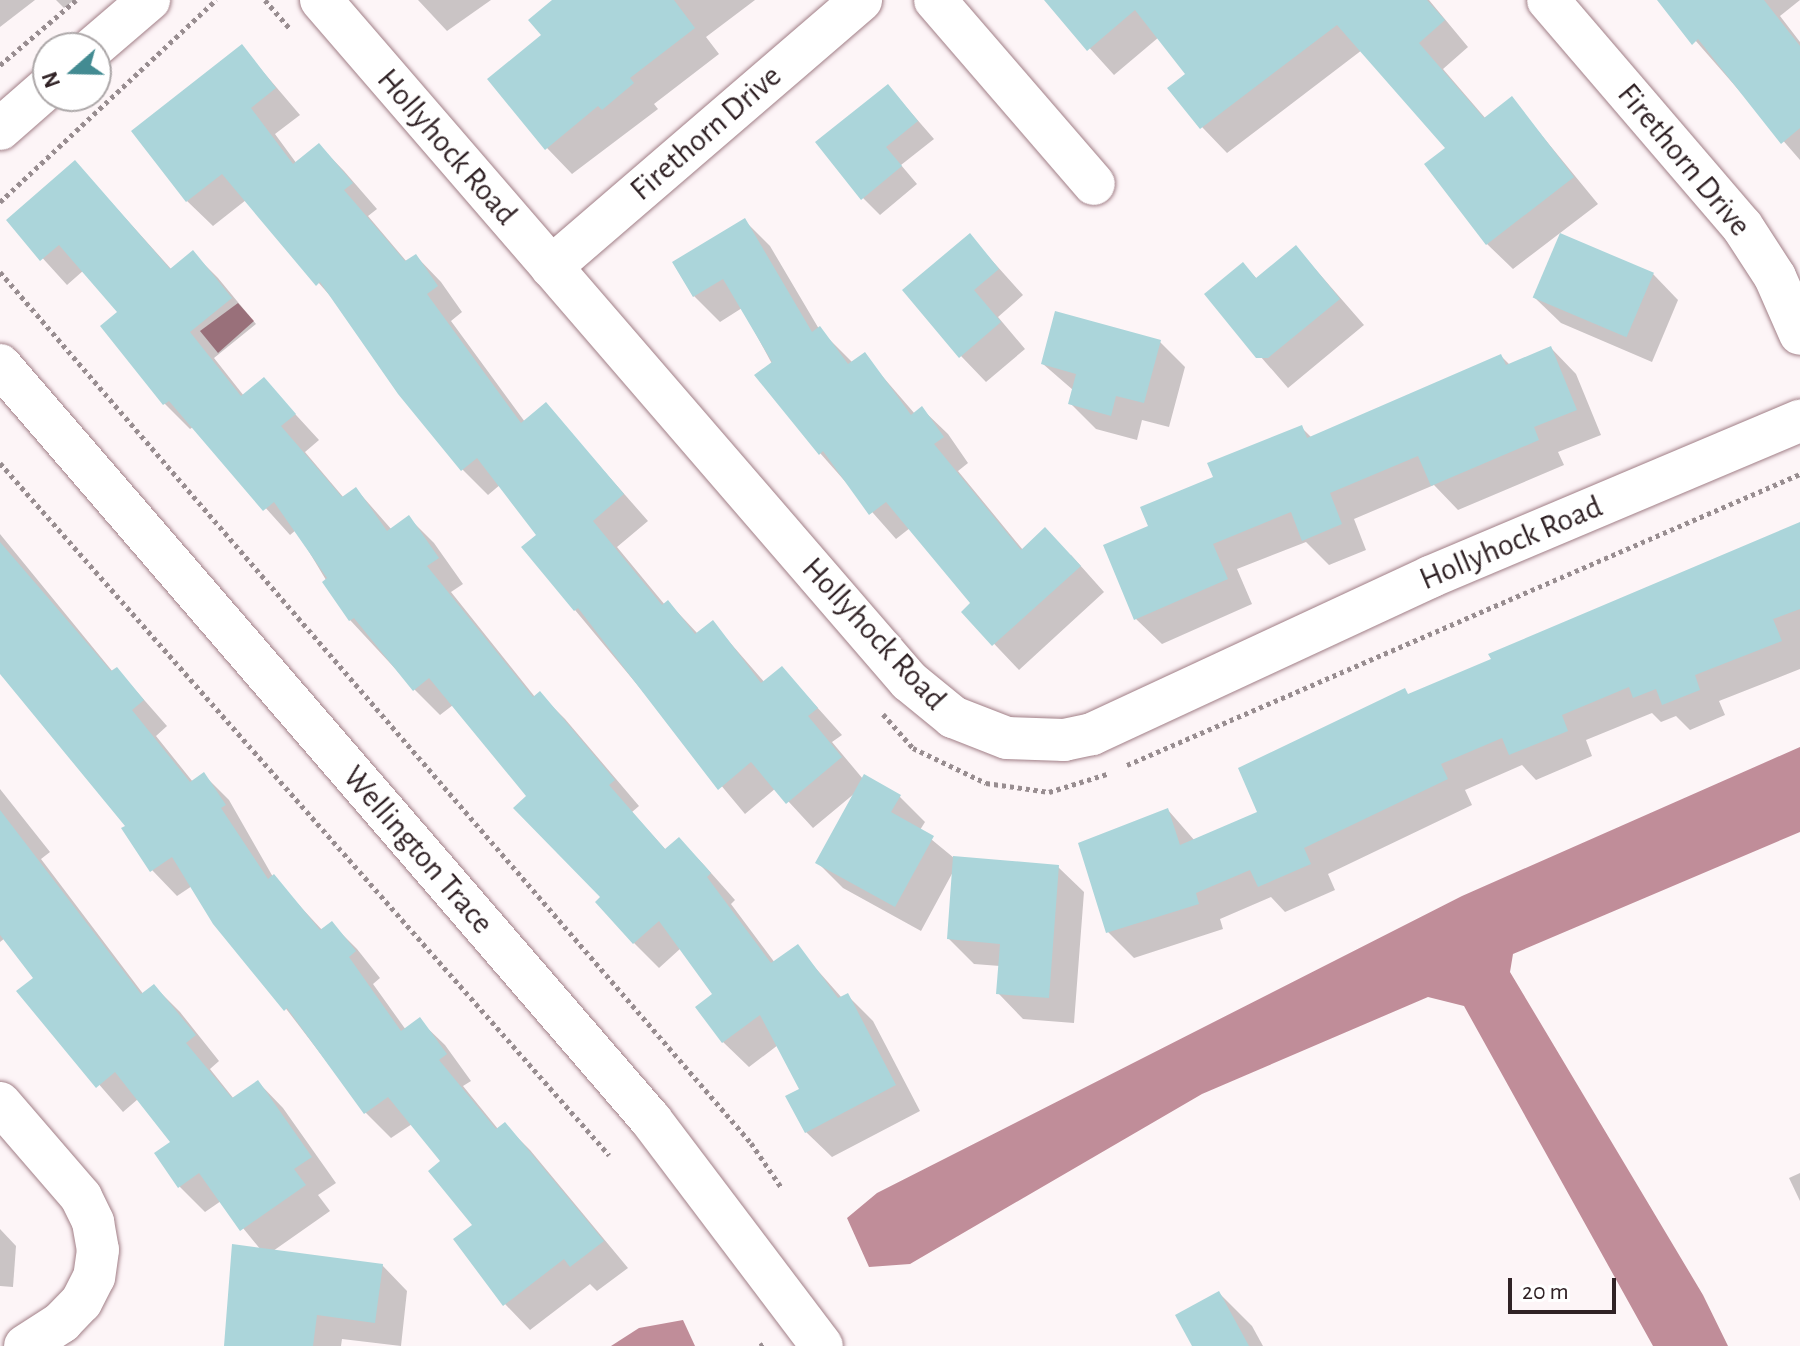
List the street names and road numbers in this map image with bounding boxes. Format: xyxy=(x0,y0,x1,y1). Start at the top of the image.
street label: Firethorn Drive xyxy=(623,57,789,209)
street label: Hollyhock Road xyxy=(369,61,525,233)
street label: Firethorn Drive xyxy=(1609,76,1759,244)
street label: Hollyhock Road xyxy=(1414,487,1608,599)
street label: Hollyhock Road xyxy=(794,550,954,718)
street label: Wellington Trace xyxy=(335,758,501,942)

